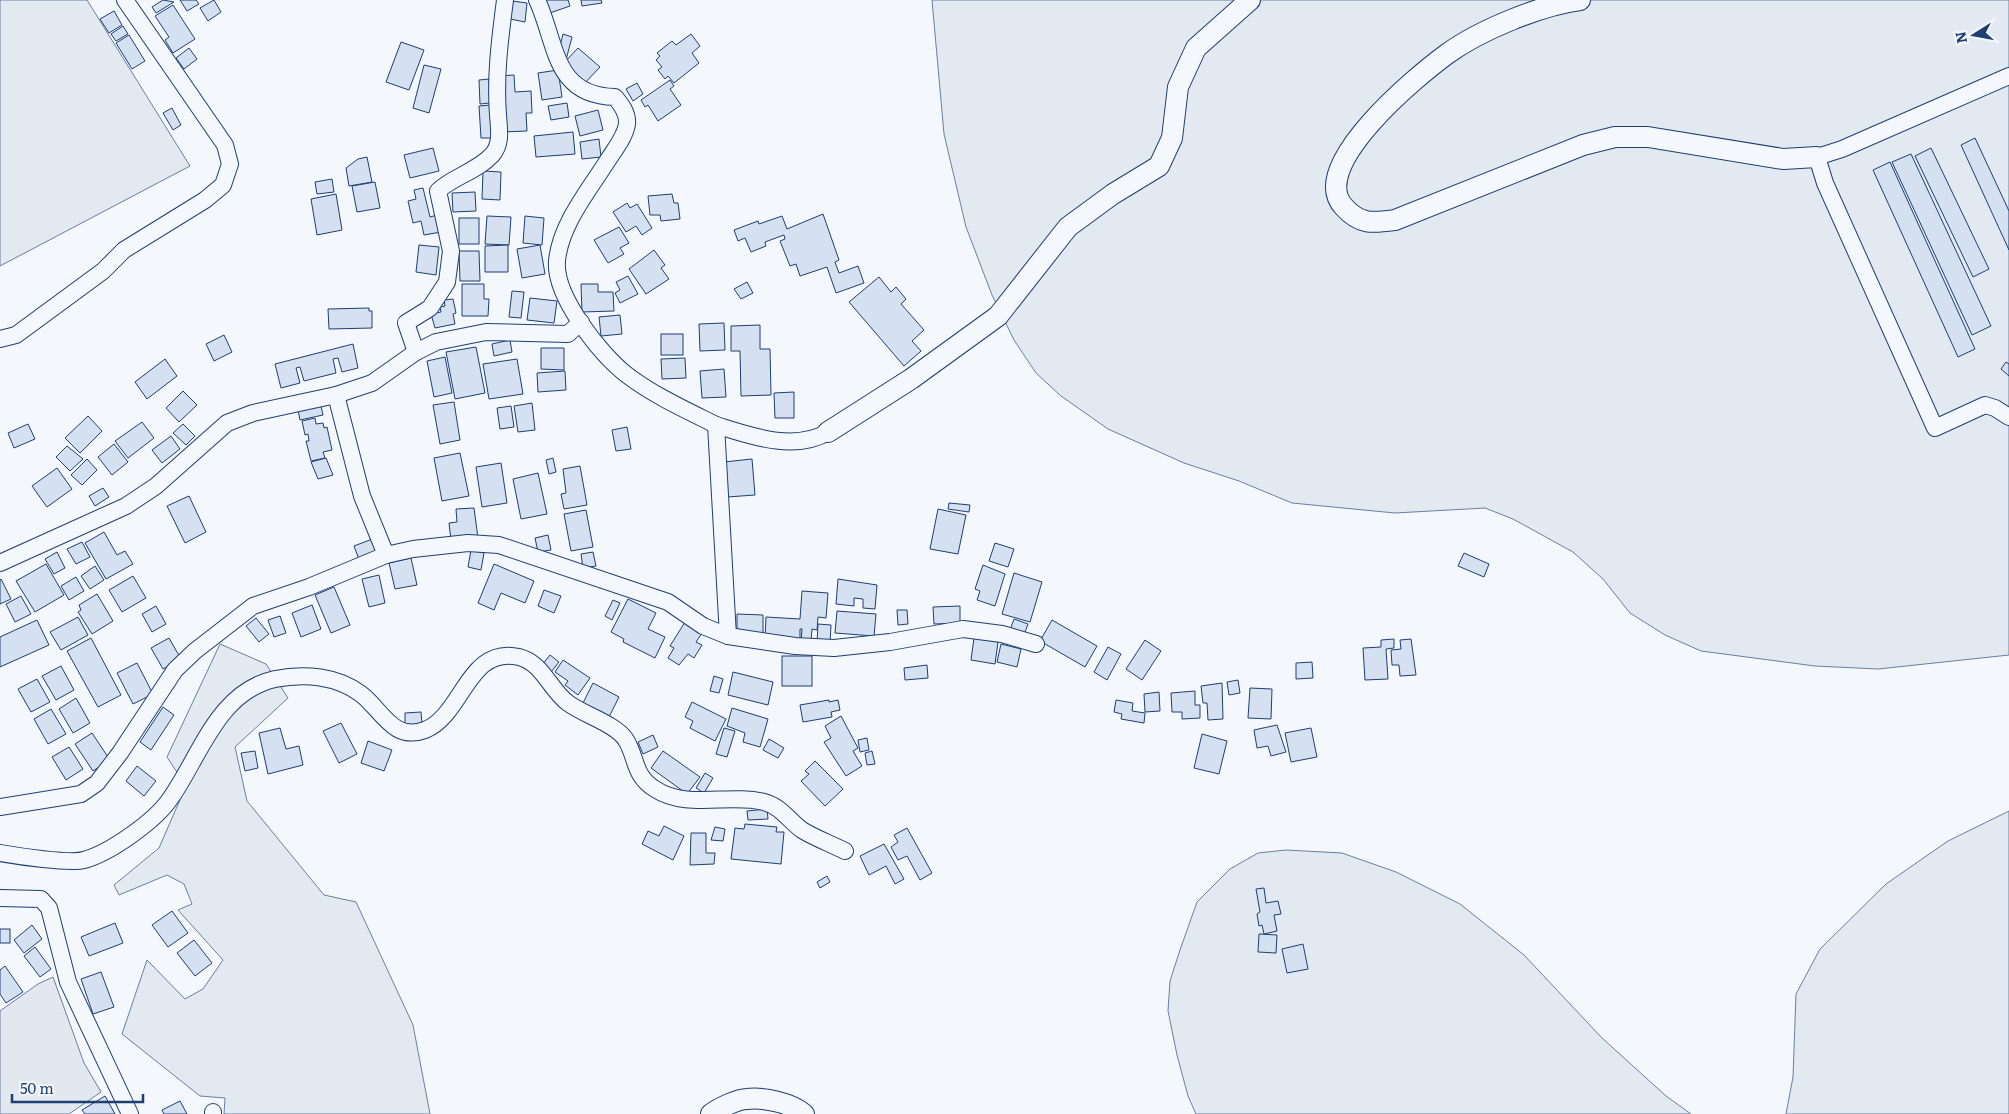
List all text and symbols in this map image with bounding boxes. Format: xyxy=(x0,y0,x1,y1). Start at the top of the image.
north arrow xyxy=(1949,10,1999,60)
text: N xyxy=(1949,30,1971,45)
scale bar xyxy=(12,1072,144,1104)
text: 50 m xyxy=(20,1076,54,1099)

